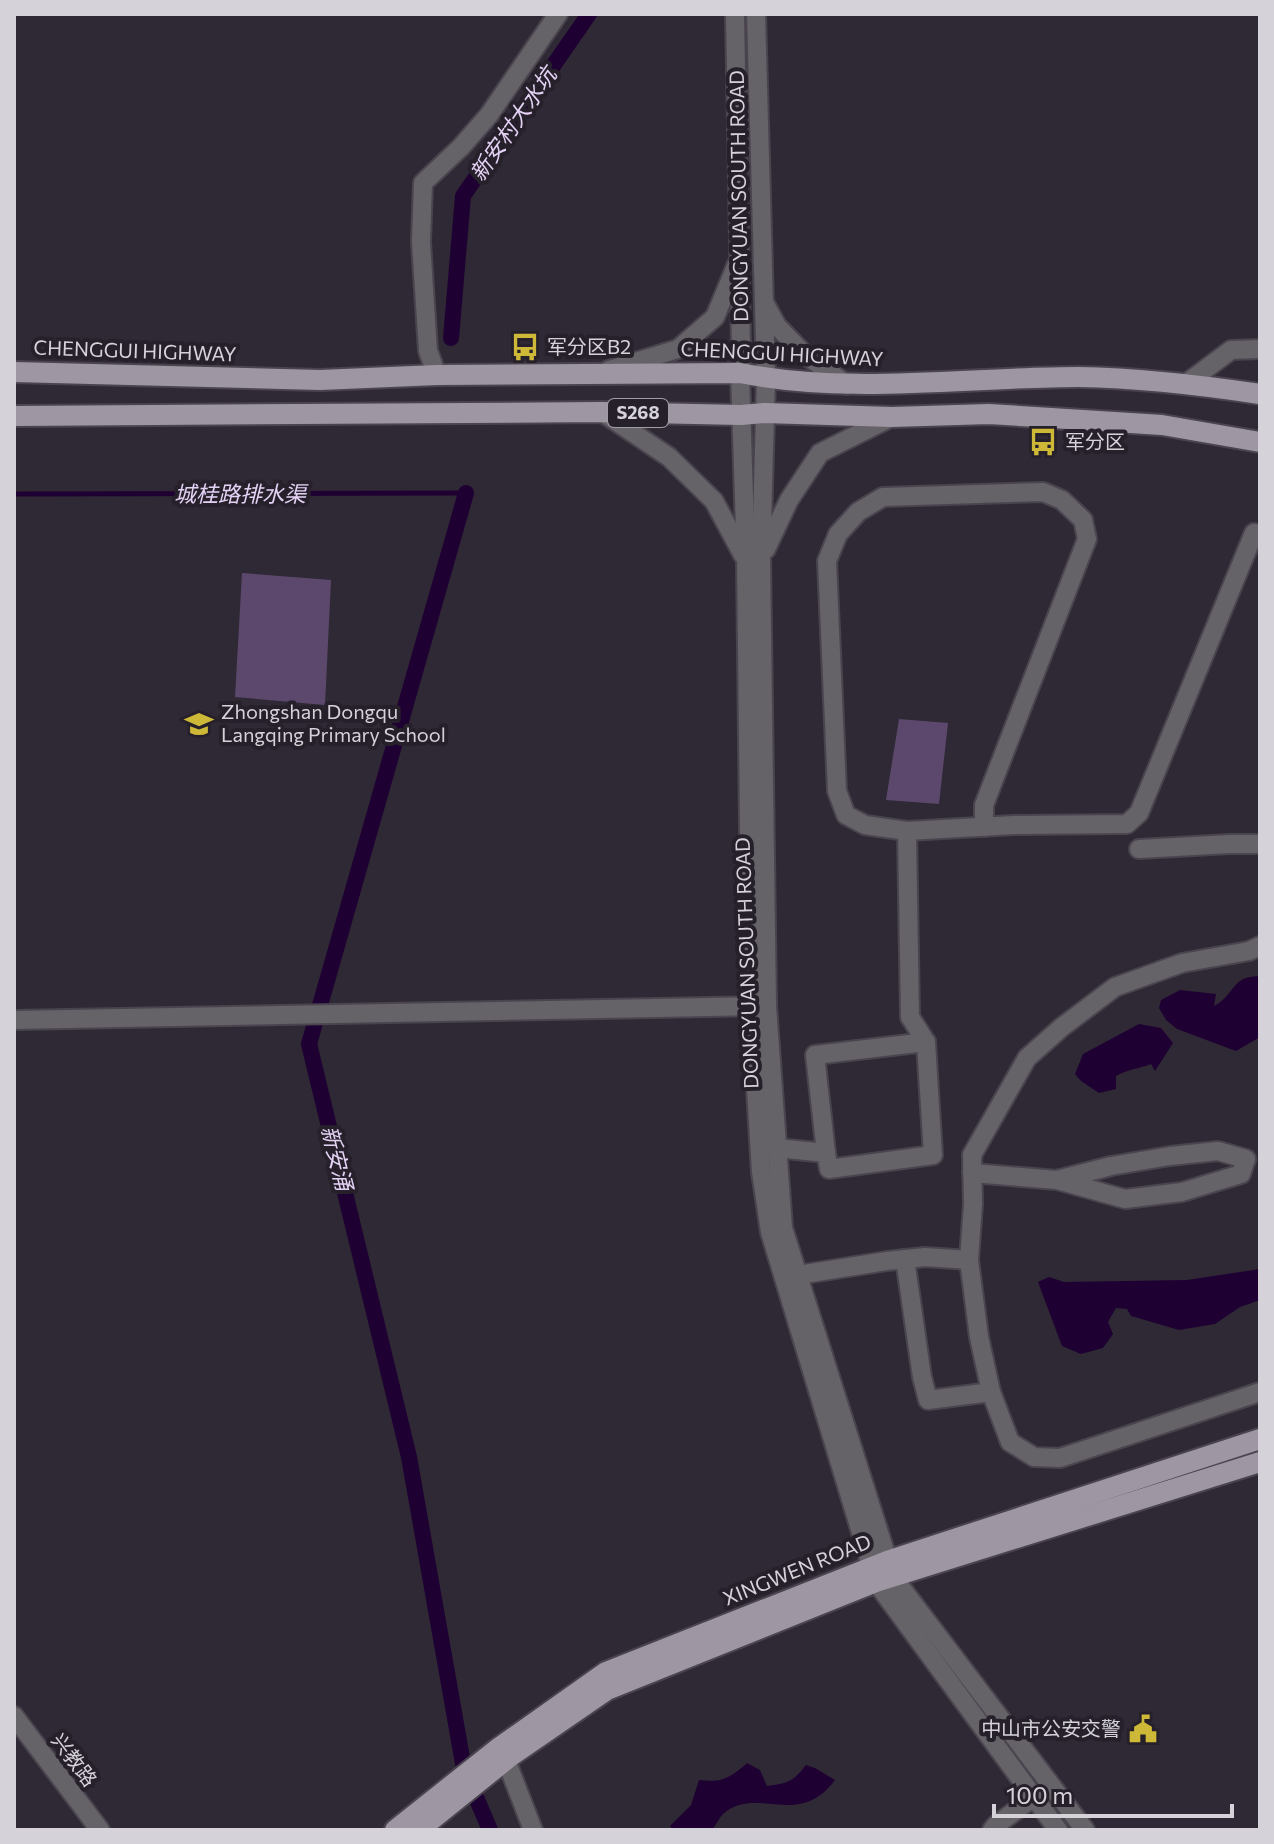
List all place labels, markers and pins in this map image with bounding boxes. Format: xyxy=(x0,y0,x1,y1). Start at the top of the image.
bus stop icon: 军分区B2 xyxy=(510,332,540,362)
place label: 军分区B2 xyxy=(547,334,631,358)
bus stop icon: 军分区 xyxy=(1028,427,1058,457)
place label: 军分区 xyxy=(1065,429,1125,453)
place label: Zhongshan Dongqu Langqing Primary School xyxy=(221,699,446,746)
school or university icon: Zhongshan Dongqu Langqing Primary School xyxy=(184,709,214,739)
public building icon: 中山市公安交警 xyxy=(1128,1714,1158,1744)
place label: 中山市公安交警 xyxy=(981,1716,1121,1740)

